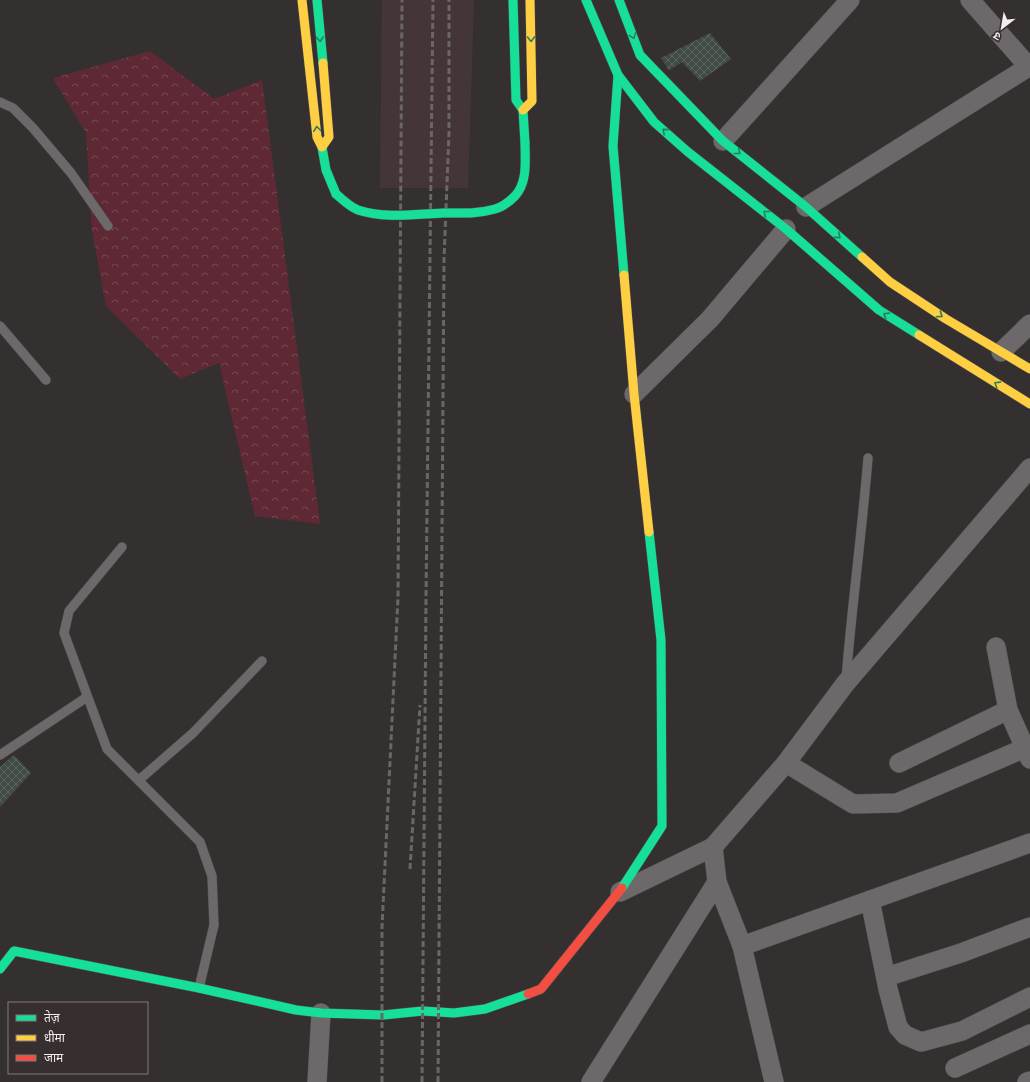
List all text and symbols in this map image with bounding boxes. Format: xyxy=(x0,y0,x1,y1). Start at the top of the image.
north arrow xyxy=(982,8,1022,48)
text: उ xyxy=(991,29,1003,43)
one-way arrow xyxy=(629,33,637,40)
one-way arrow xyxy=(315,36,324,42)
one-way arrow xyxy=(527,36,535,42)
one-way arrow xyxy=(312,126,321,132)
one-way arrow xyxy=(662,128,670,136)
one-way arrow xyxy=(733,148,741,155)
one-way arrow xyxy=(763,210,770,217)
one-way arrow xyxy=(833,231,841,238)
one-way arrow xyxy=(936,310,943,318)
one-way arrow xyxy=(884,313,891,320)
one-way arrow xyxy=(994,382,1001,389)
legend xyxy=(8,1002,148,1074)
text: तेज़ xyxy=(44,1010,61,1025)
text: धीमा xyxy=(44,1030,66,1045)
text: जाम xyxy=(44,1051,64,1065)

